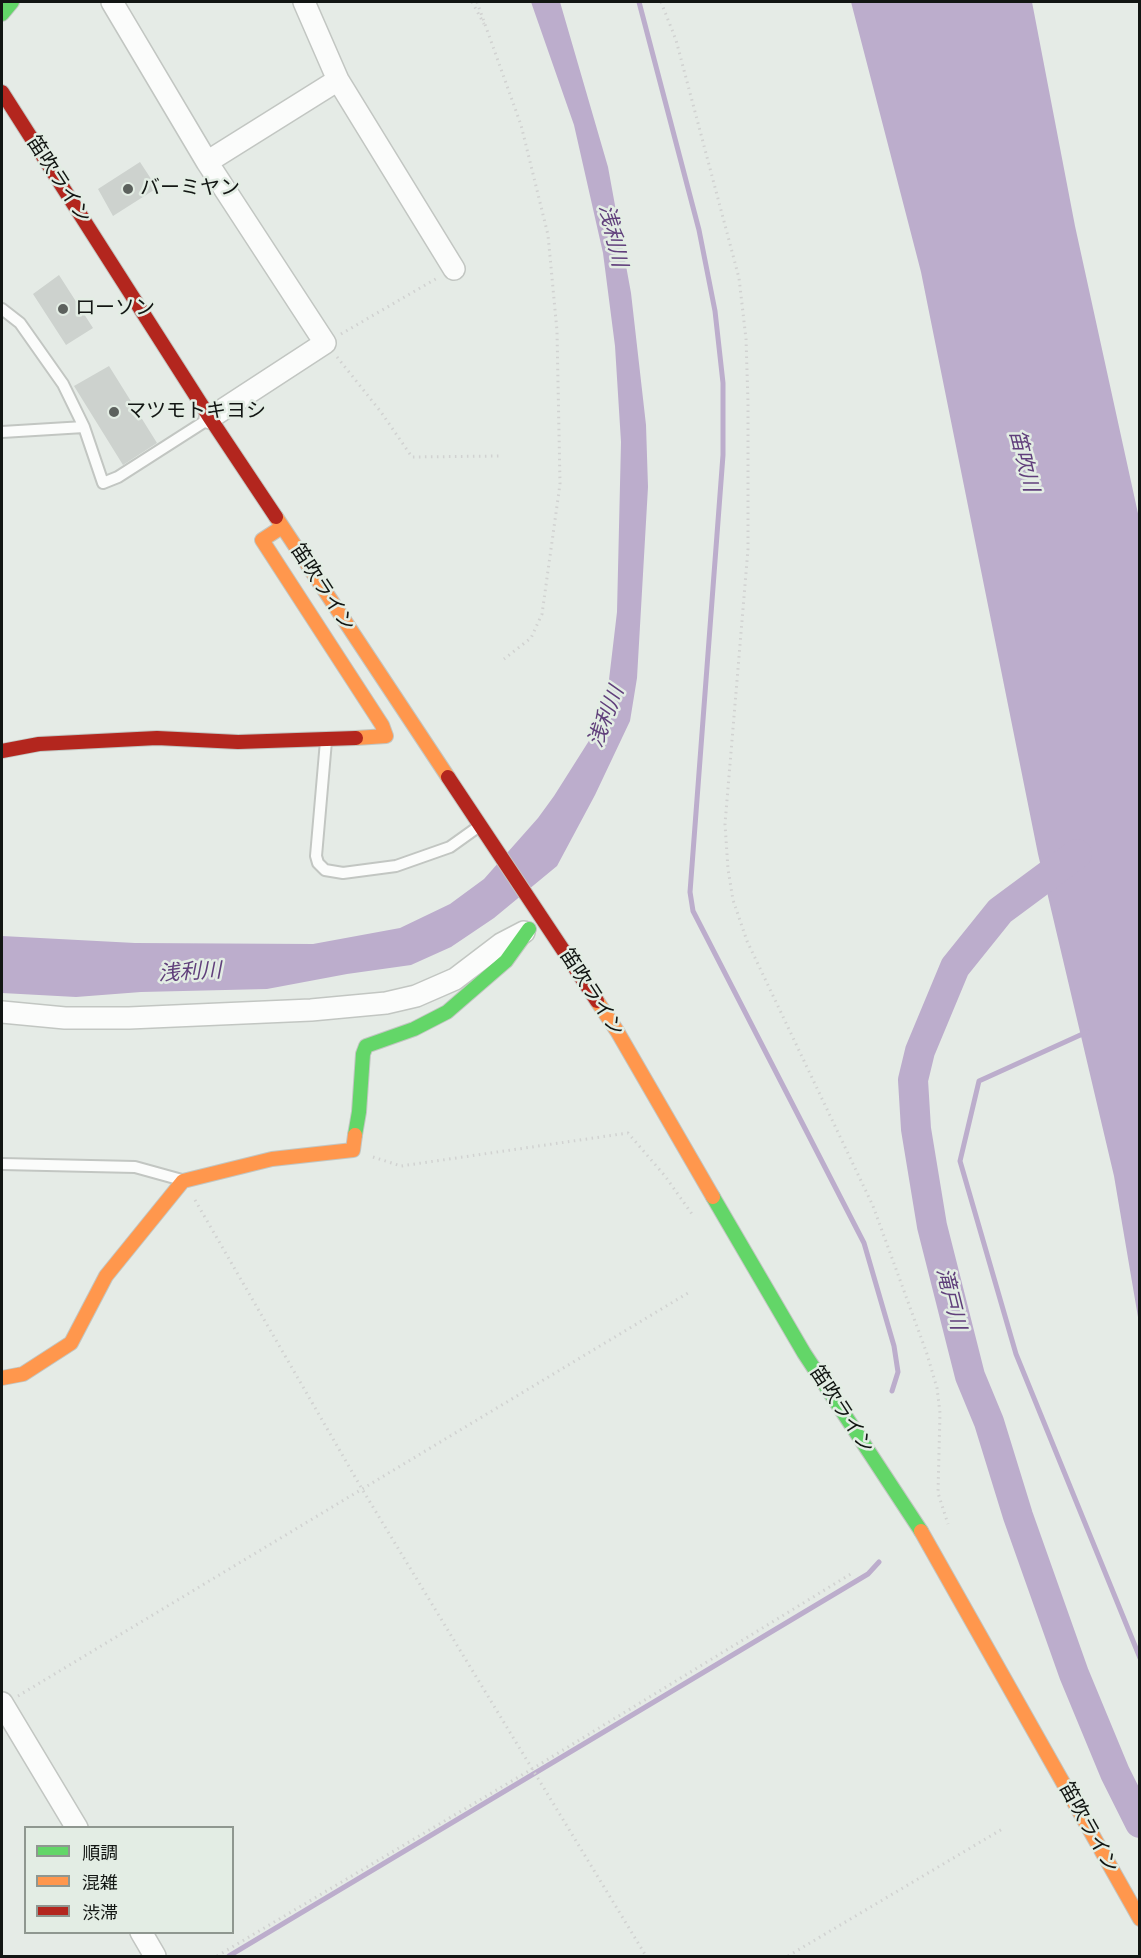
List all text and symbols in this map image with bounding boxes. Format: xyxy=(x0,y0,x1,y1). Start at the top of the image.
street label: 笛吹ライン xyxy=(21,132,95,228)
place label: バーミヤン xyxy=(140,177,240,201)
marker: バーミヤン xyxy=(121,182,135,196)
water label: 浅利川 xyxy=(593,202,631,270)
place label: ローソン xyxy=(75,297,155,321)
marker: ローソン xyxy=(56,302,70,316)
place label: マツモトキヨシ xyxy=(126,400,266,424)
marker: マツモトキヨシ xyxy=(107,405,121,419)
water label: 笛吹川 xyxy=(1003,427,1043,495)
street label: 笛吹ライン xyxy=(285,540,359,636)
water label: 浅利川 xyxy=(584,683,630,751)
street label: 笛吹ライン xyxy=(554,945,628,1041)
water label: 浅利川 xyxy=(158,959,222,987)
water label: 滝戸川 xyxy=(930,1265,970,1333)
street label: 笛吹ライン xyxy=(804,1362,878,1458)
street label: 笛吹ライン xyxy=(1053,1778,1123,1878)
legend xyxy=(24,1826,234,1934)
text: 順調 xyxy=(82,1841,118,1865)
text: 混雑 xyxy=(82,1871,118,1895)
text: 渋滞 xyxy=(82,1901,118,1925)

